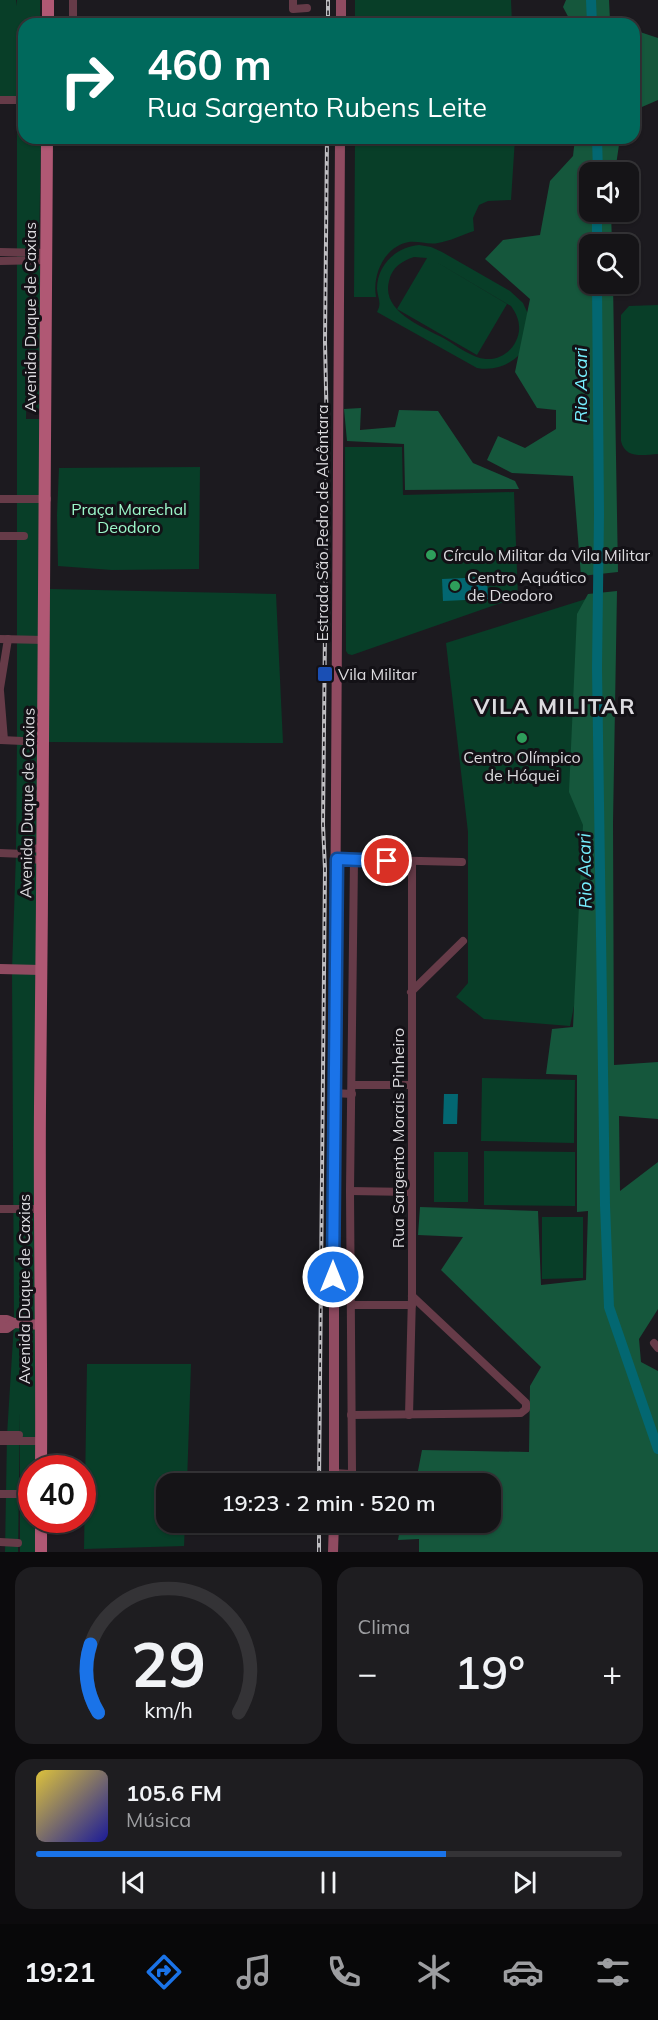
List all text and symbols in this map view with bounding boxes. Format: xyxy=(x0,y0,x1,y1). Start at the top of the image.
text: 460 m xyxy=(147,38,272,91)
icon: right xyxy=(48,42,126,120)
text: Rua Sargento Rubens Leite xyxy=(147,90,487,124)
map controls xyxy=(579,162,639,294)
button: sound xyxy=(579,162,639,222)
street label: Avenida Duque de Caxias xyxy=(20,222,40,412)
button: search xyxy=(579,234,639,294)
water label: Rio Acari xyxy=(569,347,592,423)
street label: Estrada São Pedro de Alcântara xyxy=(312,404,332,642)
park label: Praça Marechal Deodoro xyxy=(71,499,187,537)
place label: Círculo Militar da Vila Militar xyxy=(443,545,650,565)
marker: Círculo Militar da Vila Militar xyxy=(424,548,438,562)
place label: Centro Aquático de Deodoro xyxy=(467,567,587,605)
marker: Centro Aquático de Deodoro xyxy=(448,579,462,593)
place label: Vila Militar xyxy=(338,664,417,684)
marker: Vila Militar xyxy=(316,665,334,683)
district label: VILA MILITAR xyxy=(473,692,636,720)
street label: Avenida Duque de Caxias xyxy=(15,708,39,898)
marker: Centro Olímpico de Hóquei xyxy=(515,731,529,745)
place label: Centro Olímpico de Hóquei xyxy=(463,747,581,785)
water label: Rio Acari xyxy=(572,832,597,909)
pin xyxy=(361,835,412,886)
icon: arrive xyxy=(370,844,403,877)
street label: Rua Sargento Morais Pinheiro xyxy=(388,1028,408,1248)
street label: Avenida Duque de Caxias xyxy=(14,1194,34,1384)
position arrow xyxy=(301,1245,365,1309)
speed limit sign: 40 xyxy=(18,1455,96,1533)
text: 19:23 · 2 min · 520 m xyxy=(221,1489,436,1517)
text: Clima xyxy=(358,1614,410,1639)
text: 29 xyxy=(131,1624,206,1703)
text: 19° xyxy=(454,1644,525,1700)
text: − xyxy=(358,1652,377,1693)
text: + xyxy=(602,1652,622,1693)
text: km/h xyxy=(144,1696,192,1723)
text: 105.6 FM xyxy=(126,1779,222,1807)
text: Música xyxy=(126,1807,191,1832)
icon: previous xyxy=(117,1866,150,1899)
icon: pause xyxy=(312,1866,345,1899)
icon: next xyxy=(508,1866,541,1899)
icon: directions xyxy=(143,1951,185,1993)
icon: music xyxy=(233,1951,275,1993)
icon: phone xyxy=(323,1951,365,1993)
icon: climate xyxy=(413,1951,455,1993)
icon: car xyxy=(502,1951,544,1993)
icon: filters xyxy=(592,1951,634,1993)
text: 19:21 xyxy=(24,1955,95,1989)

